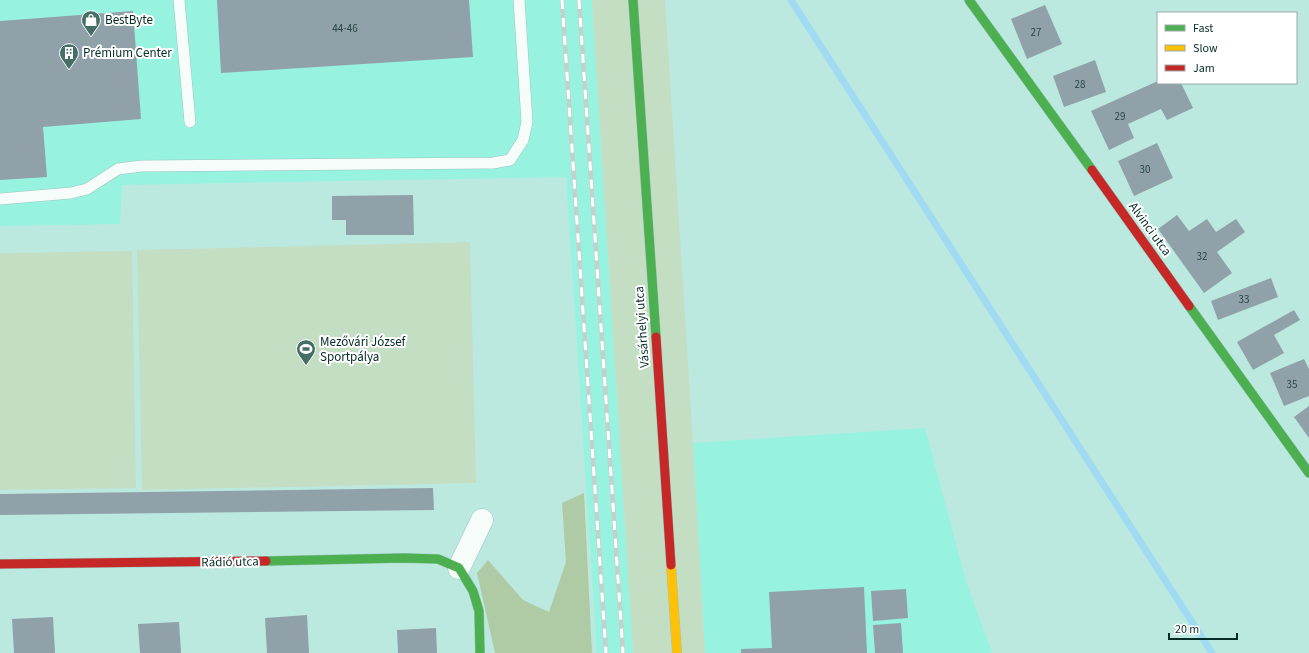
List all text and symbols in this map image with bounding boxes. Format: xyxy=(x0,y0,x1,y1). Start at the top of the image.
shop icon: BestByte xyxy=(80,9,102,37)
place label: BestByte xyxy=(105,11,153,29)
legend xyxy=(1157,12,1297,84)
text: Fast xyxy=(1193,20,1213,37)
house number: 44-46 xyxy=(332,21,358,36)
house number: 27 xyxy=(1031,25,1041,40)
text: Slow xyxy=(1193,40,1218,57)
building icon: Prémium Center xyxy=(58,42,80,70)
place label: Prémium Center xyxy=(83,44,172,62)
text: Jam xyxy=(1193,60,1215,77)
house number: 28 xyxy=(1075,77,1086,92)
house number: 29 xyxy=(1115,109,1125,124)
house number: 30 xyxy=(1140,162,1150,177)
street label: Alvinci utca xyxy=(1124,199,1176,259)
house number: 32 xyxy=(1197,249,1207,264)
street label: Vásárhelyi utca xyxy=(630,286,654,368)
house number: 33 xyxy=(1239,292,1249,307)
place label: Mezővári József Sportpálya xyxy=(320,333,407,366)
sports icon: Mezővári József Sportpálya xyxy=(295,338,317,366)
house number: 35 xyxy=(1287,377,1297,392)
street label: Rádió utca xyxy=(201,552,259,572)
scale bar xyxy=(1169,615,1237,641)
text: 20 m xyxy=(1175,621,1199,638)

